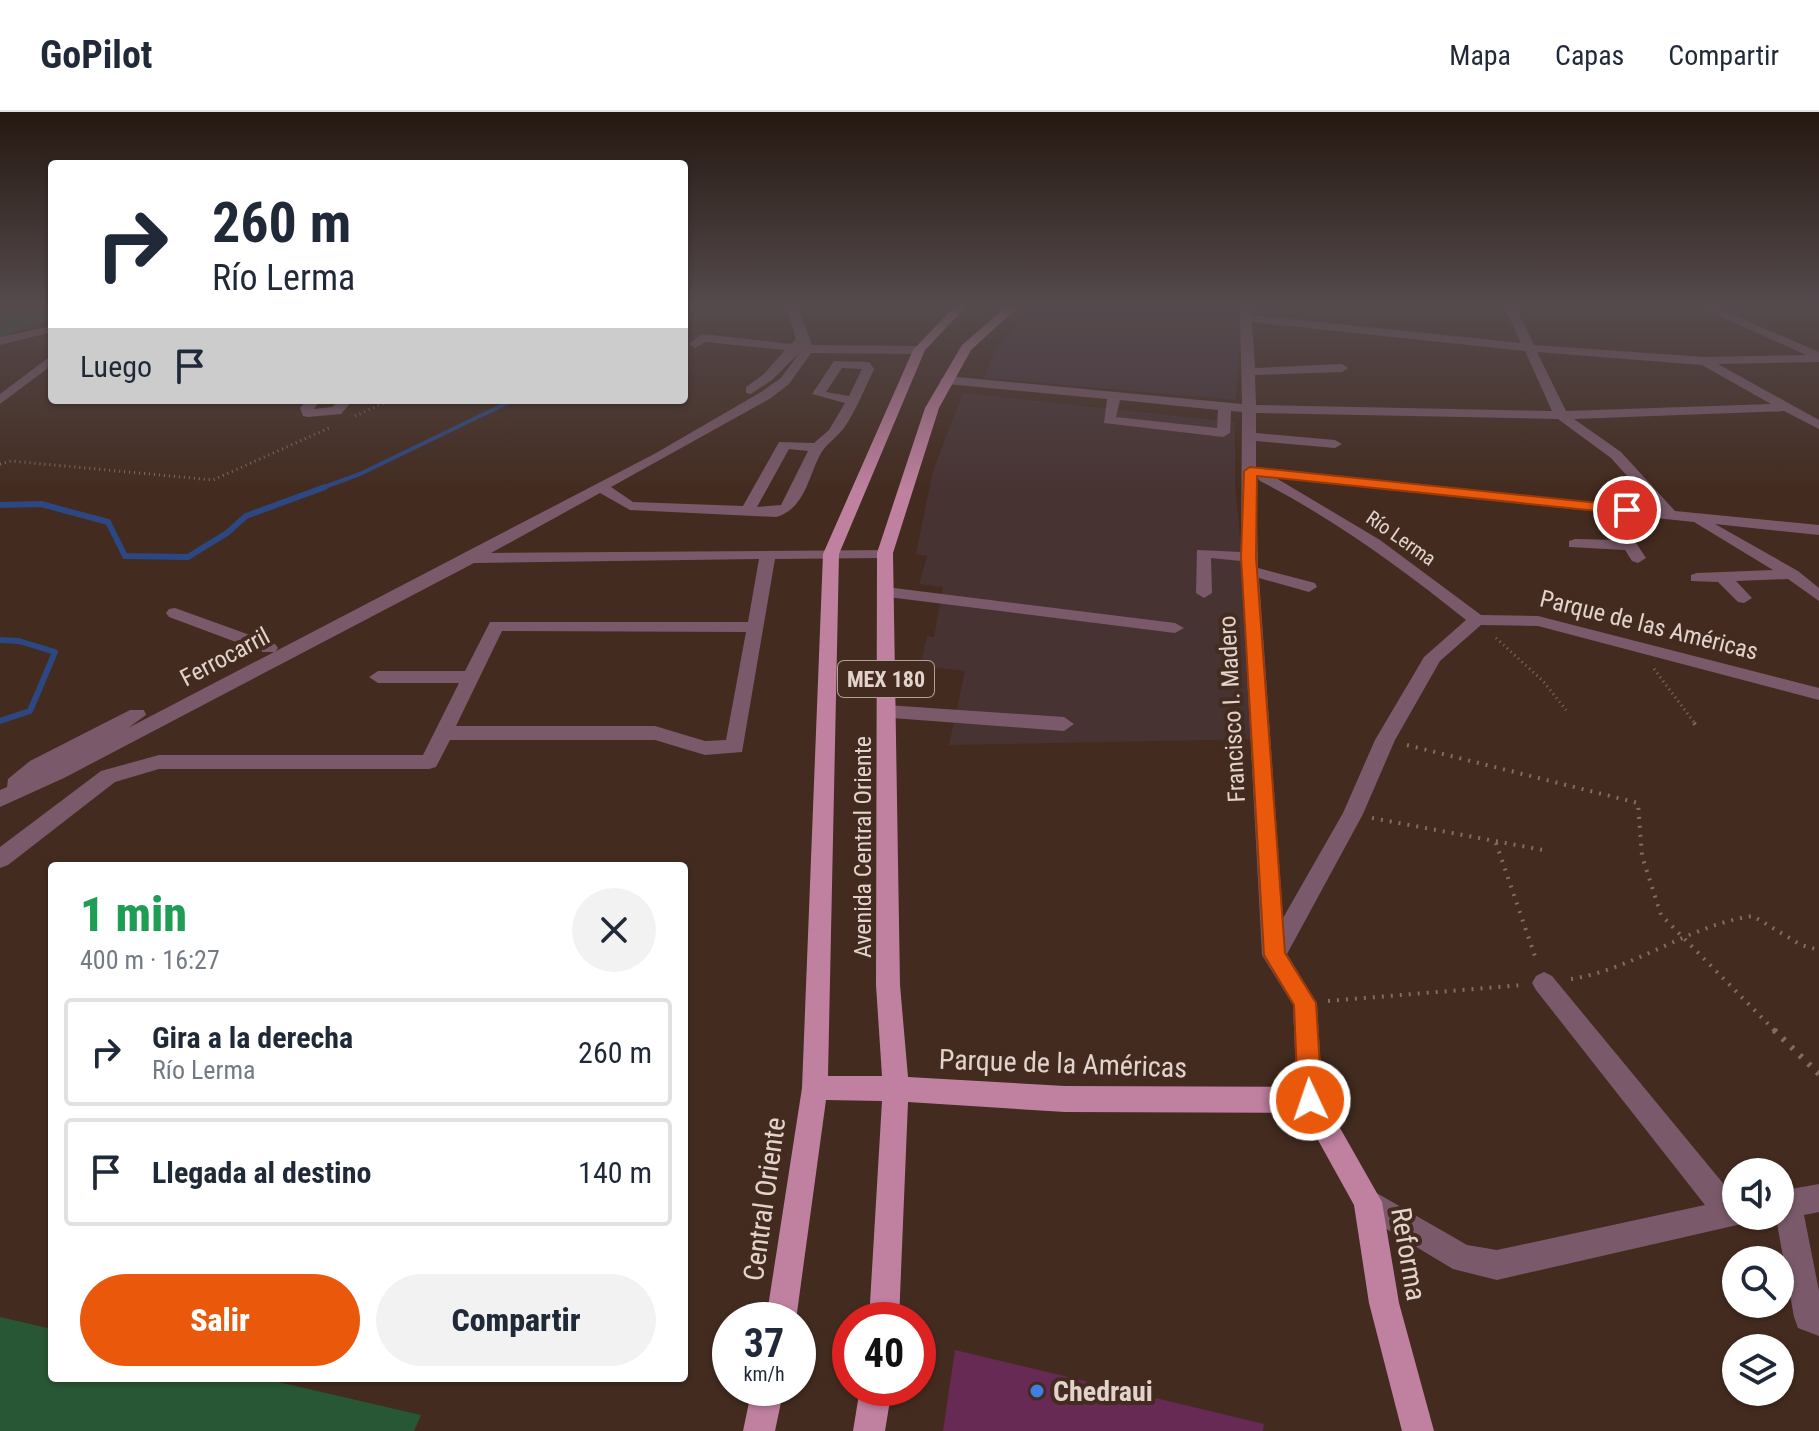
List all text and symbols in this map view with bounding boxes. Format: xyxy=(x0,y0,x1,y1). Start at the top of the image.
text: GoPilot xyxy=(40,33,152,77)
text: Mapa xyxy=(1449,39,1511,72)
text: Capas xyxy=(1555,39,1624,72)
text: Compartir xyxy=(1668,39,1779,72)
text: 260 m xyxy=(212,190,351,256)
icon: right xyxy=(80,192,184,296)
text: Río Lerma xyxy=(212,257,355,299)
icon: arrive xyxy=(168,344,212,388)
text: Luego xyxy=(80,349,152,384)
pin xyxy=(1593,476,1661,544)
icon: arrive xyxy=(1605,488,1649,532)
street label: Río Lerma xyxy=(1362,505,1440,571)
street label: Parque de las Américas xyxy=(1537,584,1761,666)
street label: Francisco I. Madero xyxy=(1213,615,1251,803)
street label: Ferrocarril xyxy=(176,622,274,692)
road number: MEX 180 xyxy=(838,661,934,697)
street label: Avenida Central Oriente xyxy=(849,736,877,958)
text: 1 min xyxy=(80,886,187,943)
button: close xyxy=(572,888,656,972)
text: 400 m · 16:27 xyxy=(80,945,220,975)
text: Gira a la derecha xyxy=(152,1020,353,1055)
icon: right xyxy=(84,1030,128,1074)
text: 260 m xyxy=(578,1035,652,1070)
street label: Parque de la Américas xyxy=(938,1043,1188,1084)
text: Río Lerma xyxy=(152,1055,255,1085)
position arrow xyxy=(1268,1058,1352,1142)
street label: Central Oriente xyxy=(737,1115,792,1283)
icon: arrive xyxy=(84,1150,128,1194)
text: Llegada al destino xyxy=(152,1155,371,1190)
text: 140 m xyxy=(578,1155,652,1190)
map controls xyxy=(1722,1158,1794,1406)
button: sound xyxy=(1722,1158,1794,1230)
street label: Reforma xyxy=(1384,1205,1433,1303)
button: search xyxy=(1722,1246,1794,1318)
button: Salir xyxy=(80,1274,360,1366)
button: Compartir xyxy=(376,1274,656,1366)
speed limit sign: 40 xyxy=(832,1302,936,1406)
text: 37 xyxy=(744,1320,784,1367)
button: layers xyxy=(1722,1334,1794,1406)
text: km/h xyxy=(743,1362,785,1386)
place label: Chedraui xyxy=(1053,1375,1153,1408)
marker: Chedraui xyxy=(1028,1382,1046,1400)

